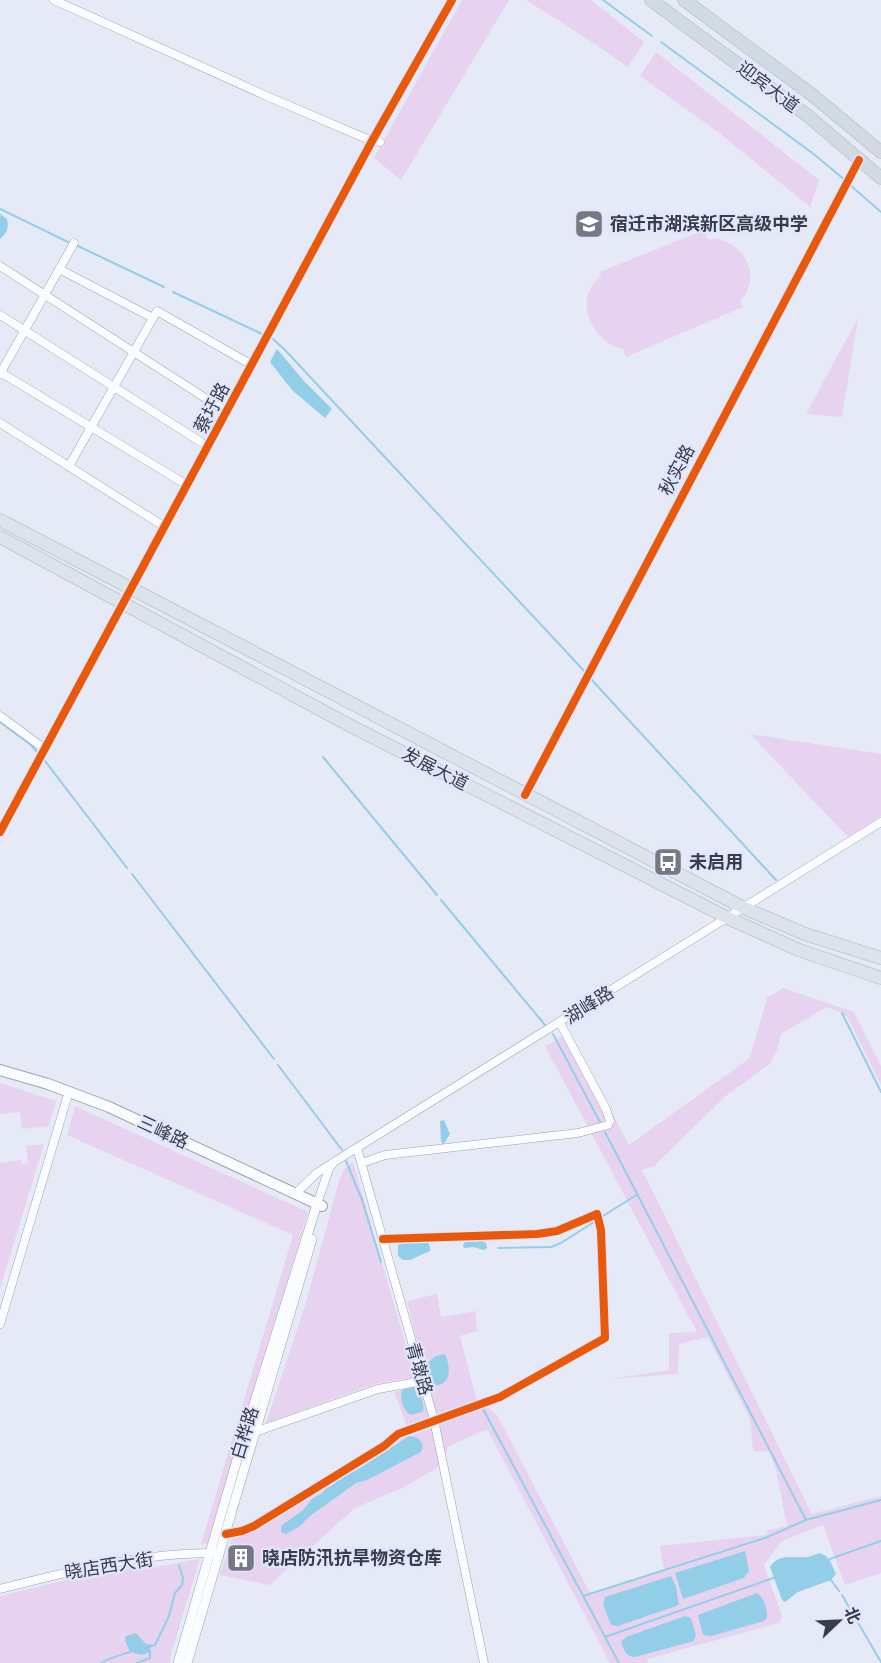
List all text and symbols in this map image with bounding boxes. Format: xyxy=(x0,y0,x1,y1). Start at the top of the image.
street label: 迎宾大道 xyxy=(733,57,803,117)
school or university icon: 宿迁市湖滨新区高级中学 xyxy=(573,208,605,240)
place label: 宿迁市湖滨新区高级中学 xyxy=(610,213,808,234)
street label: 蔡圩路 xyxy=(190,379,234,437)
street label: 秋实路 xyxy=(655,441,699,499)
street label: 发展大道 xyxy=(398,743,472,794)
bus stop icon: 未启用 xyxy=(652,846,684,878)
place label: 未启用 xyxy=(689,851,743,872)
street label: 湖峰路 xyxy=(560,981,617,1028)
street label: 三峰路 xyxy=(134,1111,192,1152)
street label: 青墩路 xyxy=(402,1340,437,1398)
street label: 白桦路 xyxy=(227,1404,262,1462)
building icon: 晓店防汛抗旱物资仓库 xyxy=(225,1542,257,1574)
place label: 晓店防汛抗旱物资仓库 xyxy=(262,1547,442,1568)
street label: 晓店西大街 xyxy=(63,1548,155,1583)
north arrow xyxy=(809,1591,869,1651)
text: 北 xyxy=(840,1604,864,1626)

